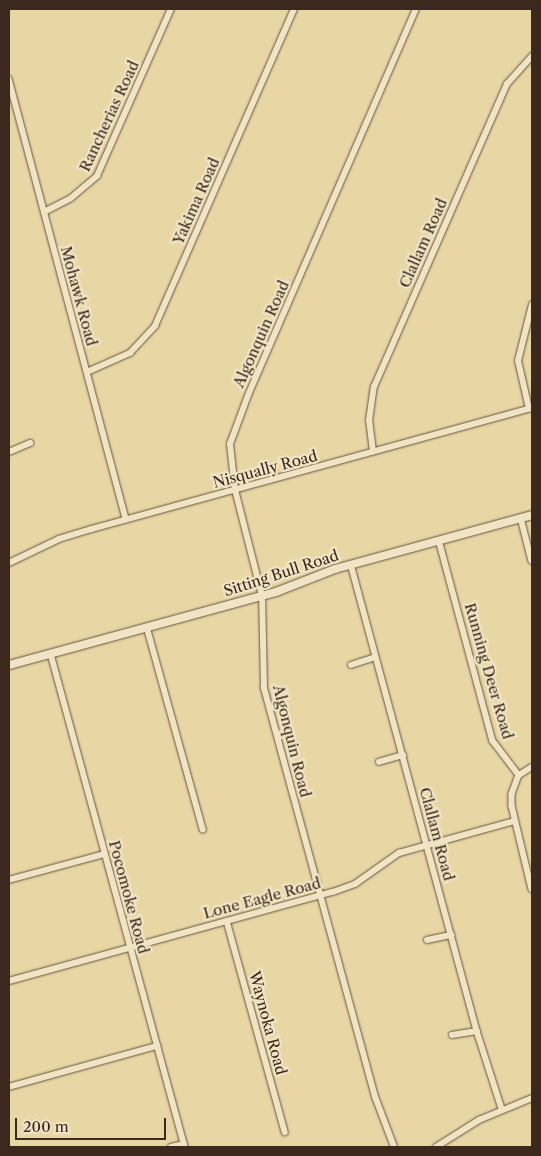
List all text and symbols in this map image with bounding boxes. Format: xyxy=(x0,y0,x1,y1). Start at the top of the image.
street label: Rancherias Road xyxy=(75,58,143,174)
street label: Yakima Road xyxy=(169,155,223,247)
street label: Clallam Road xyxy=(395,196,451,290)
street label: Mohawk Road xyxy=(57,244,101,348)
street label: Algonquin Road xyxy=(229,278,293,390)
street label: Nisqually Road xyxy=(211,446,319,492)
street label: Sitting Bull Road xyxy=(221,546,341,600)
street label: Running Deer Road xyxy=(461,601,517,741)
street label: Algonquin Road xyxy=(269,683,315,799)
street label: Clallam Road xyxy=(416,785,458,883)
street label: Pocomoke Road xyxy=(105,838,153,956)
street label: Lone Eagle Road xyxy=(201,874,323,922)
street label: Waynoka Road xyxy=(245,969,291,1077)
scale bar xyxy=(18,1108,169,1140)
text: 200 m xyxy=(23,1117,69,1136)

